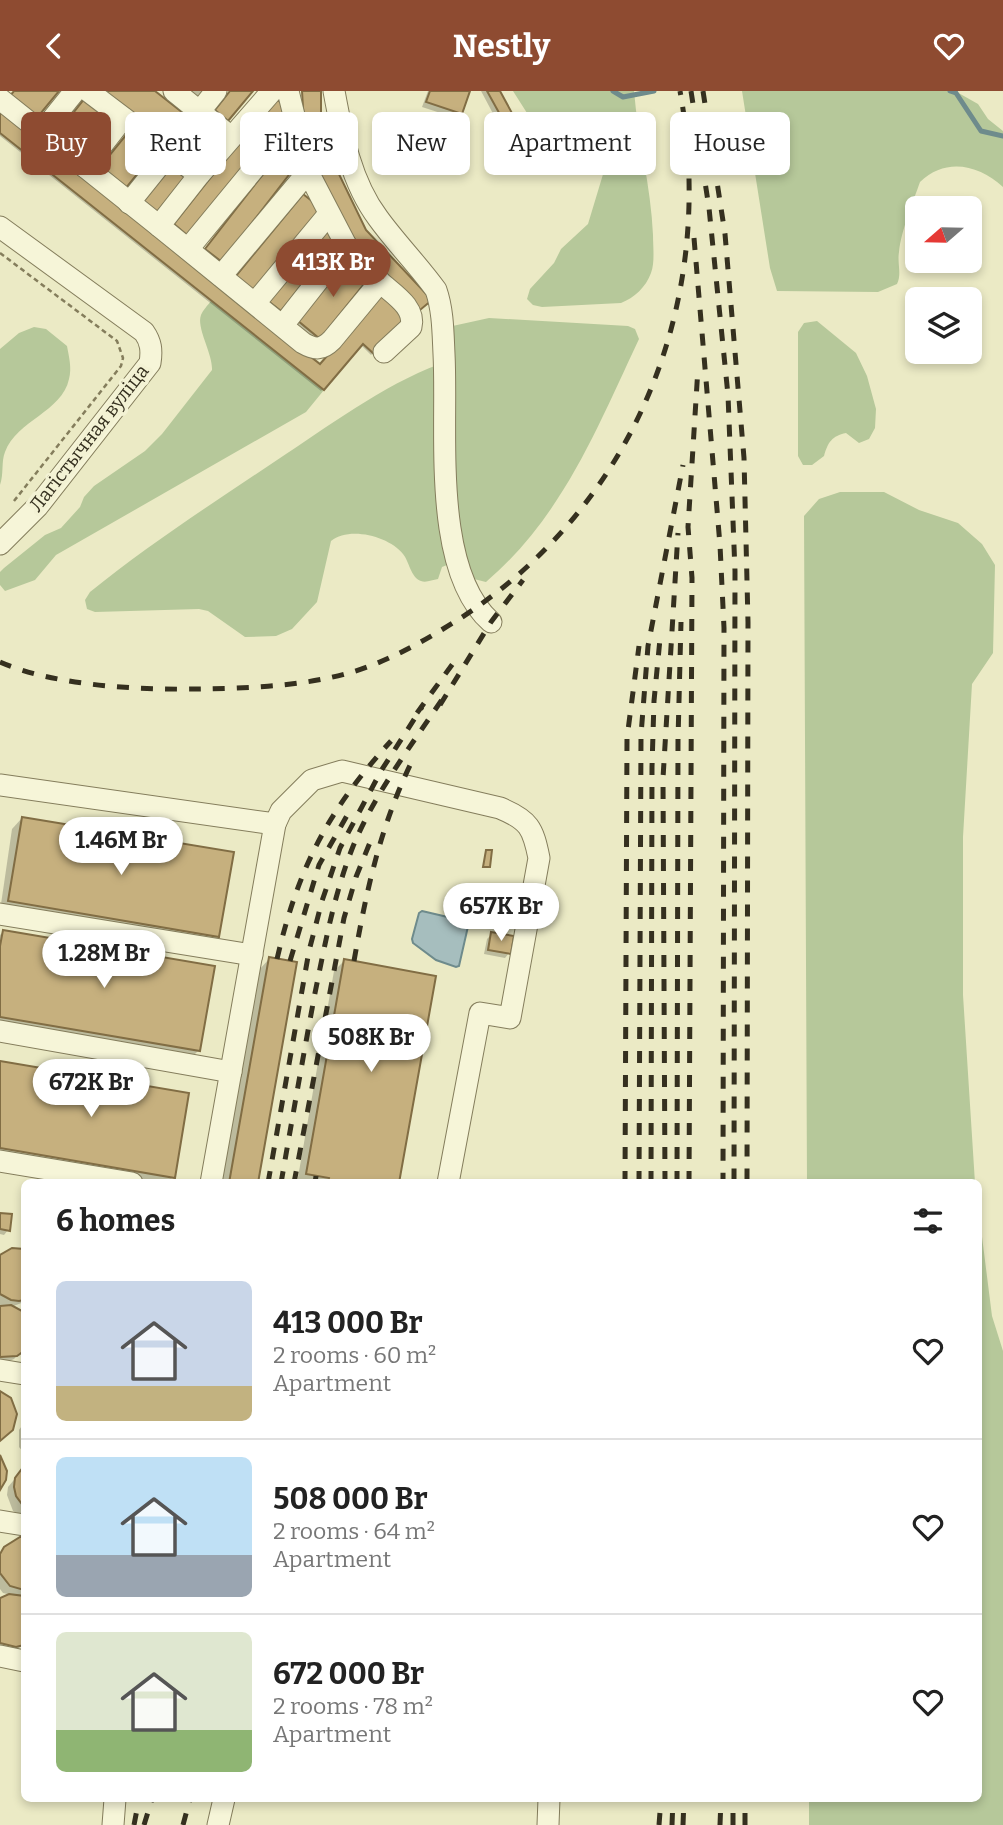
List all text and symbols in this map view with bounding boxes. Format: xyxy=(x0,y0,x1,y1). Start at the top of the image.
icon: back xyxy=(35,27,73,65)
text: Nestly xyxy=(453,27,550,65)
icon: heart xyxy=(930,27,968,65)
chip: Buy xyxy=(21,112,111,175)
chip: Rent xyxy=(125,112,226,175)
chip: Filters xyxy=(240,112,358,175)
chip: New xyxy=(372,112,470,175)
chip: Apartment xyxy=(484,112,656,175)
chip: House xyxy=(670,112,790,175)
north arrow xyxy=(905,196,982,273)
map controls xyxy=(905,196,982,364)
pin: 413K Br xyxy=(268,239,398,299)
text: 413K Br xyxy=(292,248,374,276)
button: layers xyxy=(905,287,982,364)
street label: Лагістычная вуліца xyxy=(24,359,154,516)
pin: 1.46M Br xyxy=(49,817,193,877)
text: 1.46M Br xyxy=(75,826,167,854)
pin: 657K Br xyxy=(436,883,566,943)
text: 657K Br xyxy=(459,892,543,920)
pin: 1.28M Br xyxy=(32,930,176,990)
text: 1.28M Br xyxy=(58,939,150,967)
pin: 508K Br xyxy=(306,1014,436,1074)
text: 508K Br xyxy=(328,1023,414,1051)
pin: 672K Br xyxy=(26,1059,156,1119)
text: 672K Br xyxy=(49,1068,133,1096)
icon: filters xyxy=(909,1202,947,1240)
text: 6 homes xyxy=(56,1203,175,1239)
text: 413 000 Br xyxy=(273,1305,423,1341)
icon: home xyxy=(112,1309,196,1393)
icon: heart xyxy=(909,1332,947,1370)
text: 2 rooms · 60 m² xyxy=(273,1341,436,1369)
text: Apartment xyxy=(273,1369,391,1397)
text: 508 000 Br xyxy=(273,1481,428,1517)
icon: home xyxy=(112,1485,196,1569)
icon: heart xyxy=(909,1508,947,1546)
text: 2 rooms · 64 m² xyxy=(273,1517,435,1545)
text: Apartment xyxy=(273,1545,391,1573)
text: 672 000 Br xyxy=(273,1656,424,1692)
icon: home xyxy=(112,1660,196,1744)
icon: heart xyxy=(909,1683,947,1721)
text: 2 rooms · 78 m² xyxy=(273,1692,433,1720)
text: Apartment xyxy=(273,1720,391,1748)

